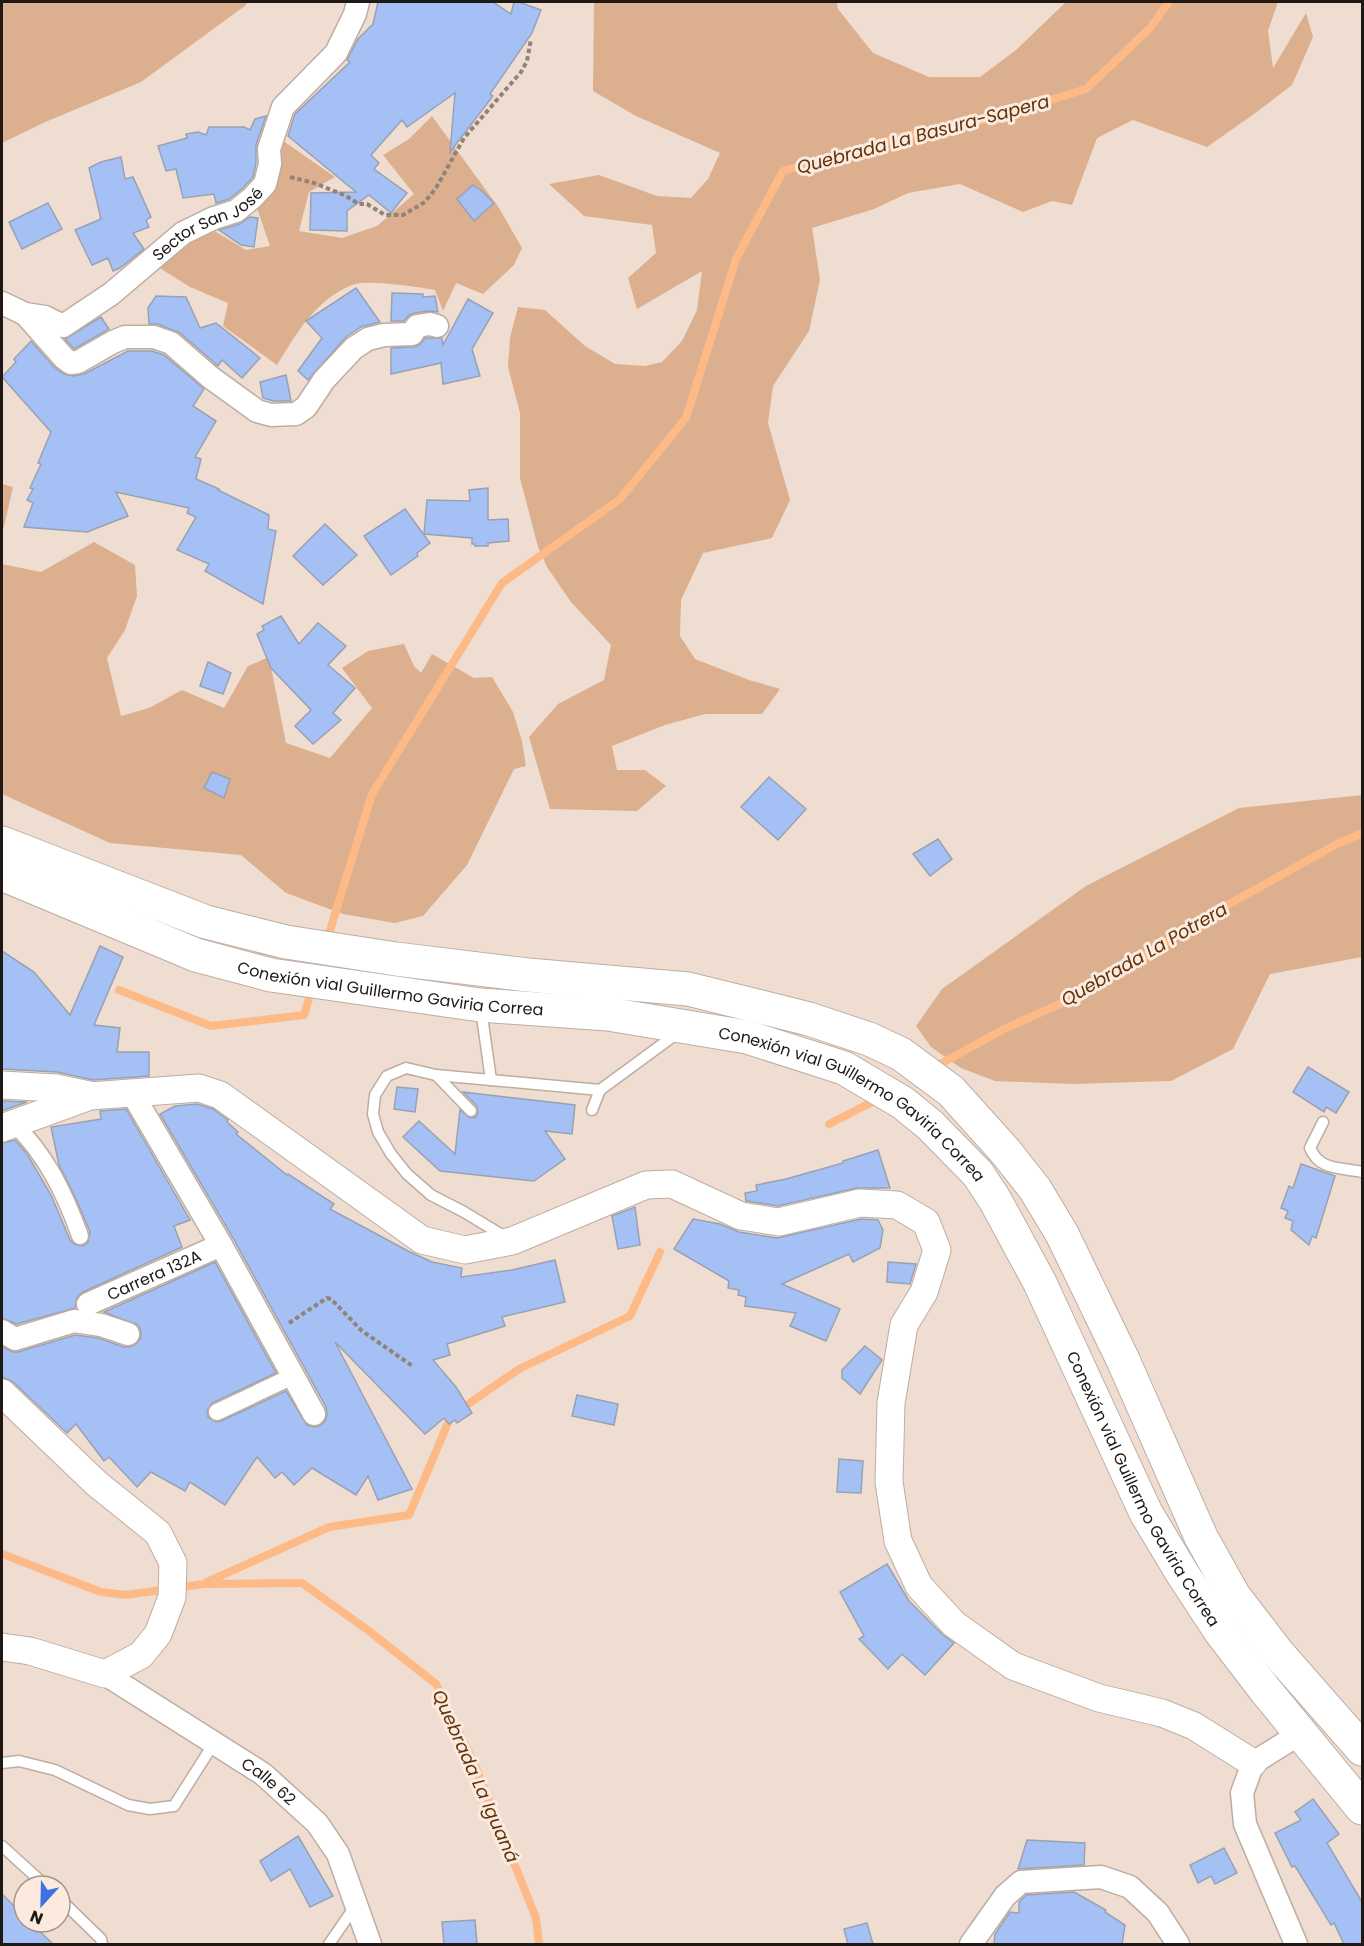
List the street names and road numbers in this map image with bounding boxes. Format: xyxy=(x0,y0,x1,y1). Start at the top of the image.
street label: Sector San José xyxy=(147,182,268,266)
street label: Conexión vial Guillermo Gaviria Correa xyxy=(235,955,544,1021)
street label: Conexión vial Guillermo Gaviria Correa xyxy=(717,1021,991,1186)
street label: Carrera 132A xyxy=(103,1244,205,1306)
street label: Conexión vial Guillermo Gaviria Correa xyxy=(1061,1347,1225,1631)
street label: Calle 62 xyxy=(237,1752,301,1810)

